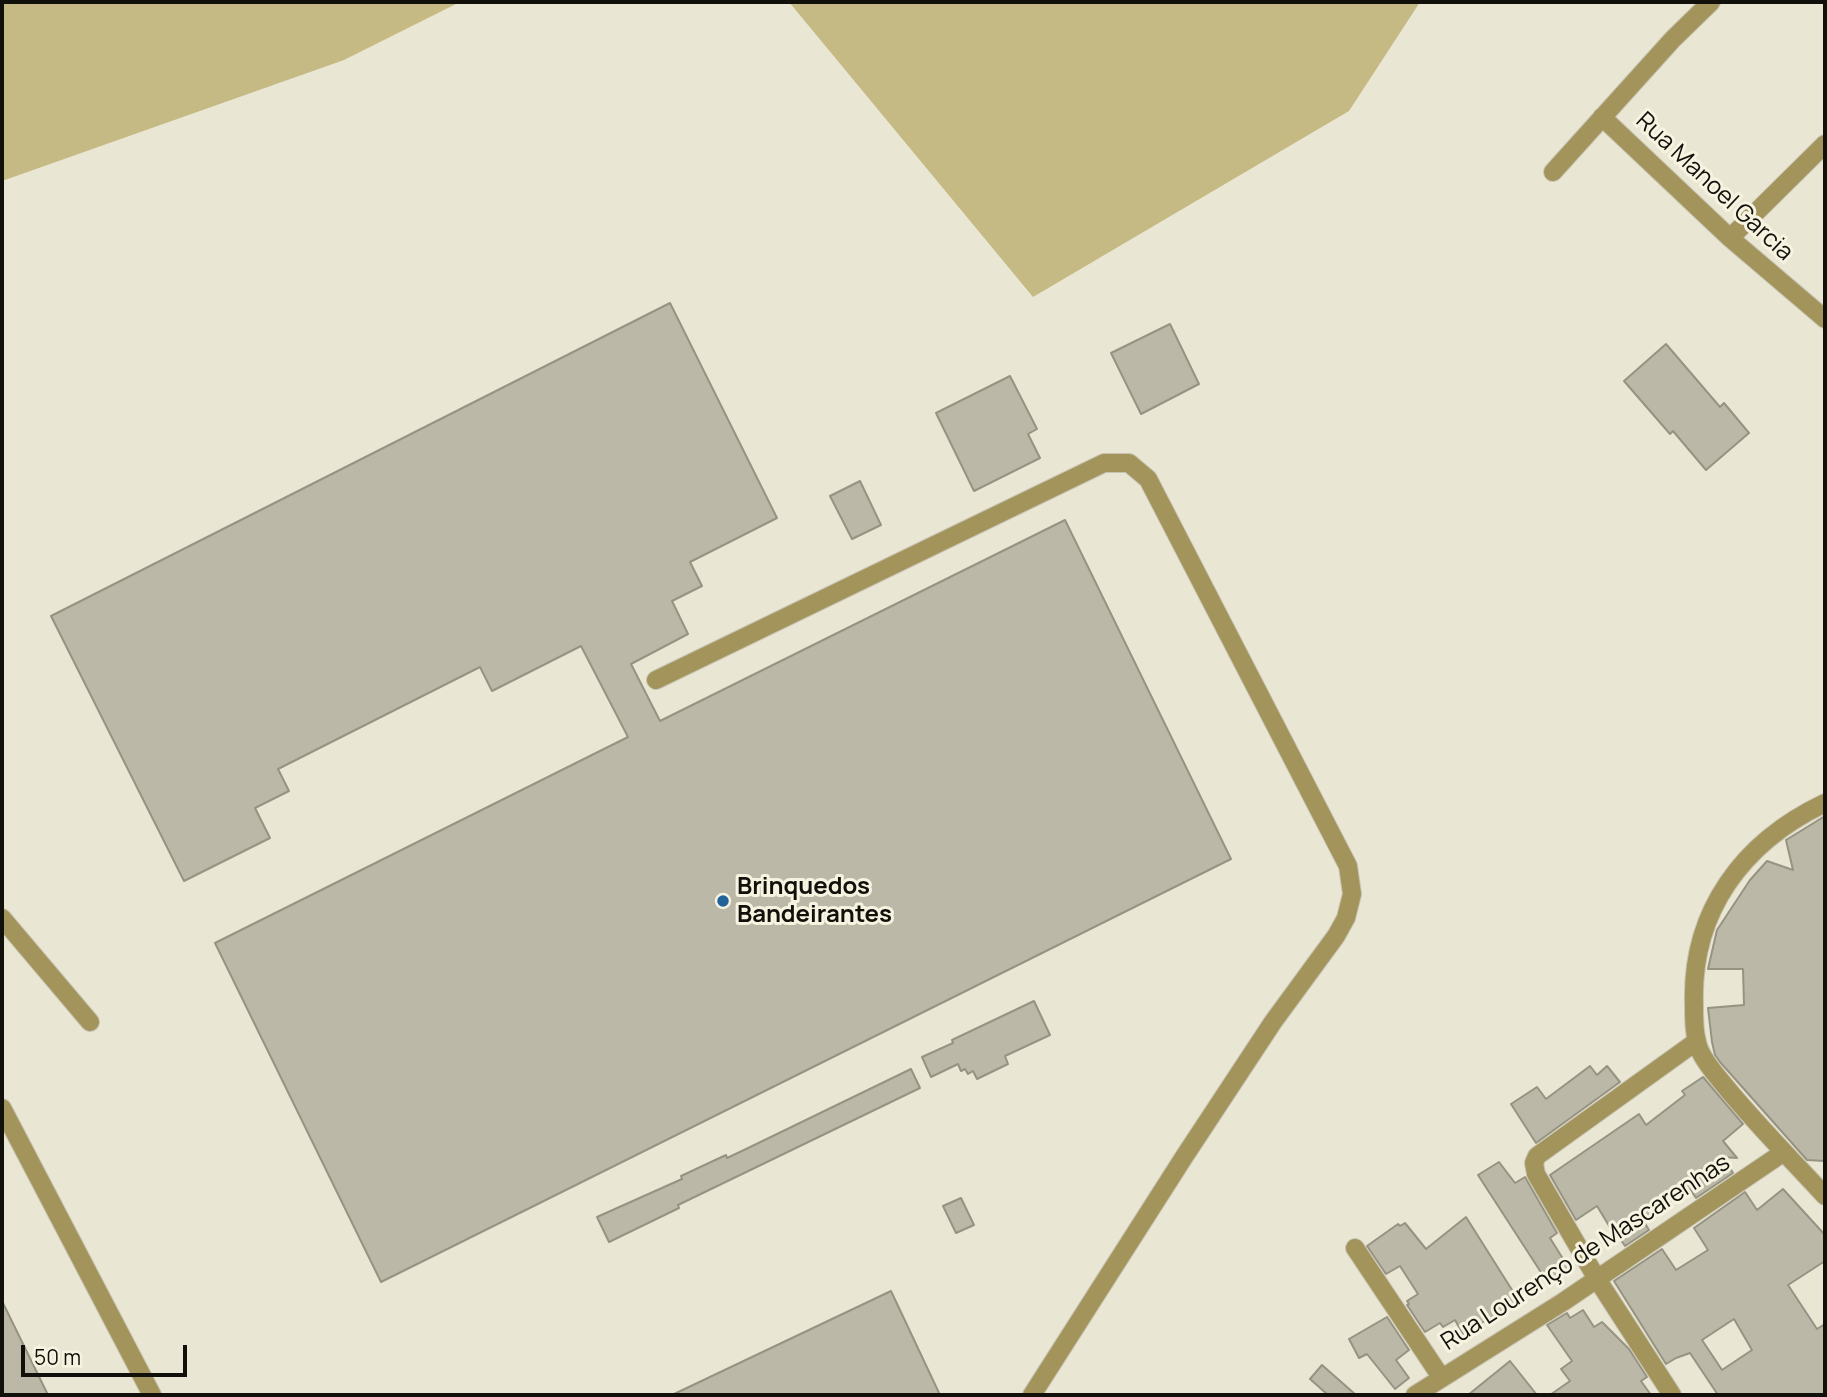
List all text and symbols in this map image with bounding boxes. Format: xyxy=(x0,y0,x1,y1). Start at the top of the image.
street label: Rua Manoel Garcia xyxy=(1629,107,1799,267)
place label: Brinquedos Bandeirantes xyxy=(737,873,892,929)
marker: Brinquedos Bandeirantes xyxy=(715,893,731,909)
street label: Rua Lourenço de Mascarenhas xyxy=(1436,1149,1736,1357)
scale bar xyxy=(24,1330,191,1374)
text: 50 m xyxy=(34,1343,81,1371)

